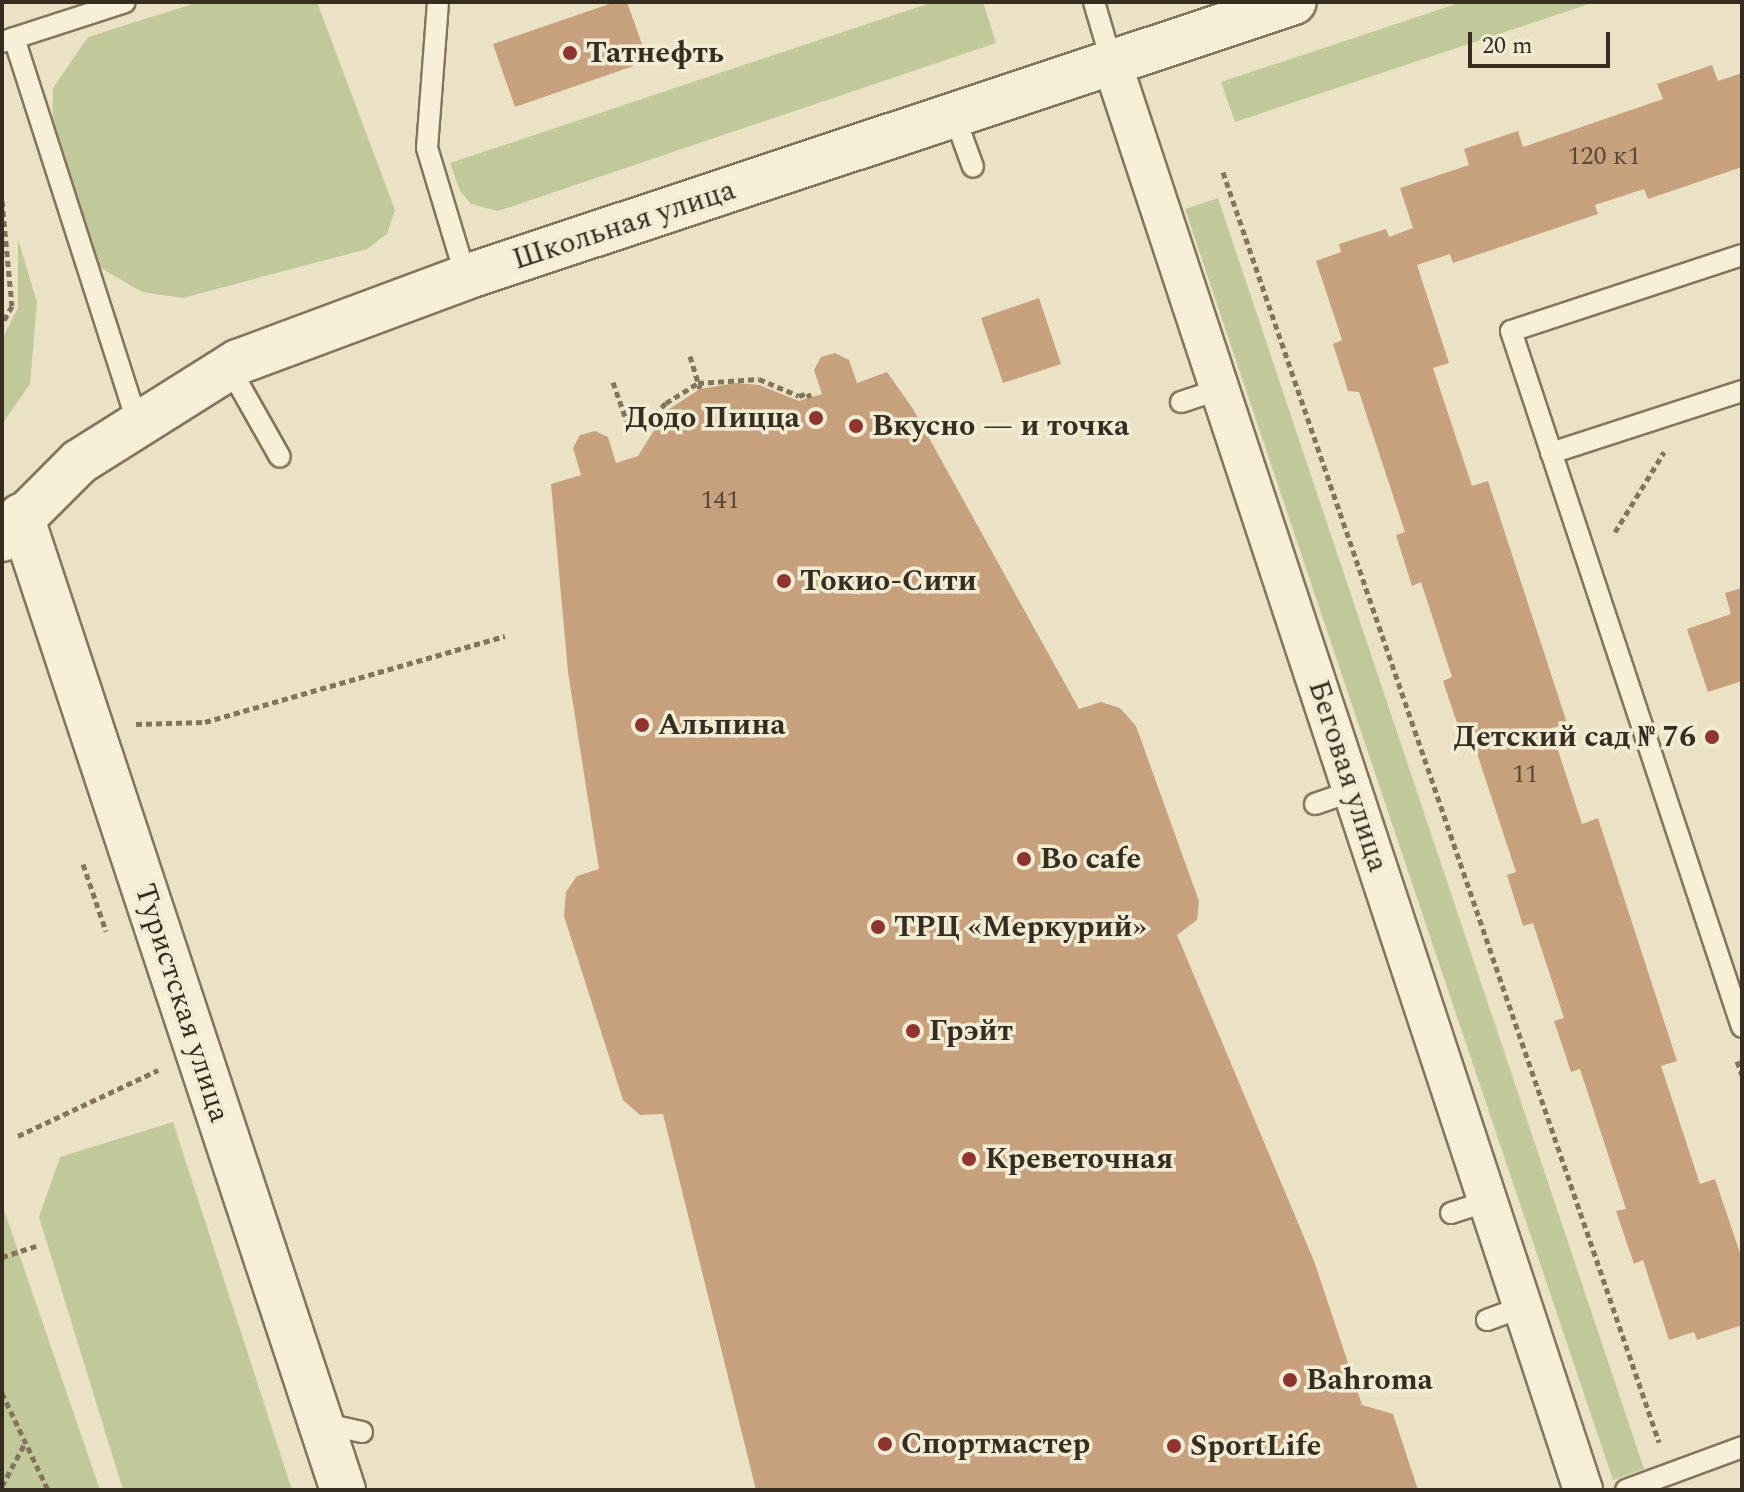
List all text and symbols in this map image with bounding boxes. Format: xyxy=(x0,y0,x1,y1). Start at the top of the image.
scale bar xyxy=(1472,16,1614,66)
text: 20 m xyxy=(1482,28,1533,64)
place label: Татнефть xyxy=(586,35,724,71)
marker: Татнефть xyxy=(561,44,579,62)
house number: 120 к1 xyxy=(1567,141,1641,173)
street label: Школьная улица xyxy=(508,172,740,278)
place label: Додо Пицца xyxy=(625,400,800,436)
place label: Вкусно — и точка xyxy=(872,408,1129,444)
marker: Додо Пицца xyxy=(807,409,825,427)
marker: Вкусно — и точка xyxy=(847,417,865,435)
house number: 141 xyxy=(701,485,739,517)
place label: Токио-Сити xyxy=(800,563,977,599)
marker: Токио-Сити xyxy=(775,572,793,590)
street label: Беговая улица xyxy=(1300,676,1396,876)
place label: Альпина xyxy=(658,707,786,743)
marker: Альпина xyxy=(633,716,651,734)
place label: Детский сад № 76 xyxy=(1454,719,1696,755)
marker: Детский сад № 76 xyxy=(1703,728,1721,746)
house number: 11 xyxy=(1512,759,1538,791)
place label: Bo cafe xyxy=(1040,841,1141,877)
marker: Bo cafe xyxy=(1015,850,1033,868)
street label: Туристская улица xyxy=(126,879,238,1127)
place label: ТРЦ «Меркурий» xyxy=(894,909,1147,945)
marker: ТРЦ «Меркурий» xyxy=(869,918,887,936)
place label: Грэйт xyxy=(929,1013,1013,1049)
marker: Грэйт xyxy=(904,1022,922,1040)
place label: Креветочная xyxy=(985,1141,1173,1177)
marker: Креветочная xyxy=(960,1150,978,1168)
place label: Bahroma xyxy=(1306,1362,1433,1398)
marker: Bahroma xyxy=(1281,1371,1299,1389)
place label: Спортмастер xyxy=(901,1426,1090,1462)
place label: SportLife xyxy=(1190,1428,1321,1464)
marker: Спортмастер xyxy=(876,1435,894,1453)
marker: SportLife xyxy=(1165,1437,1183,1455)

